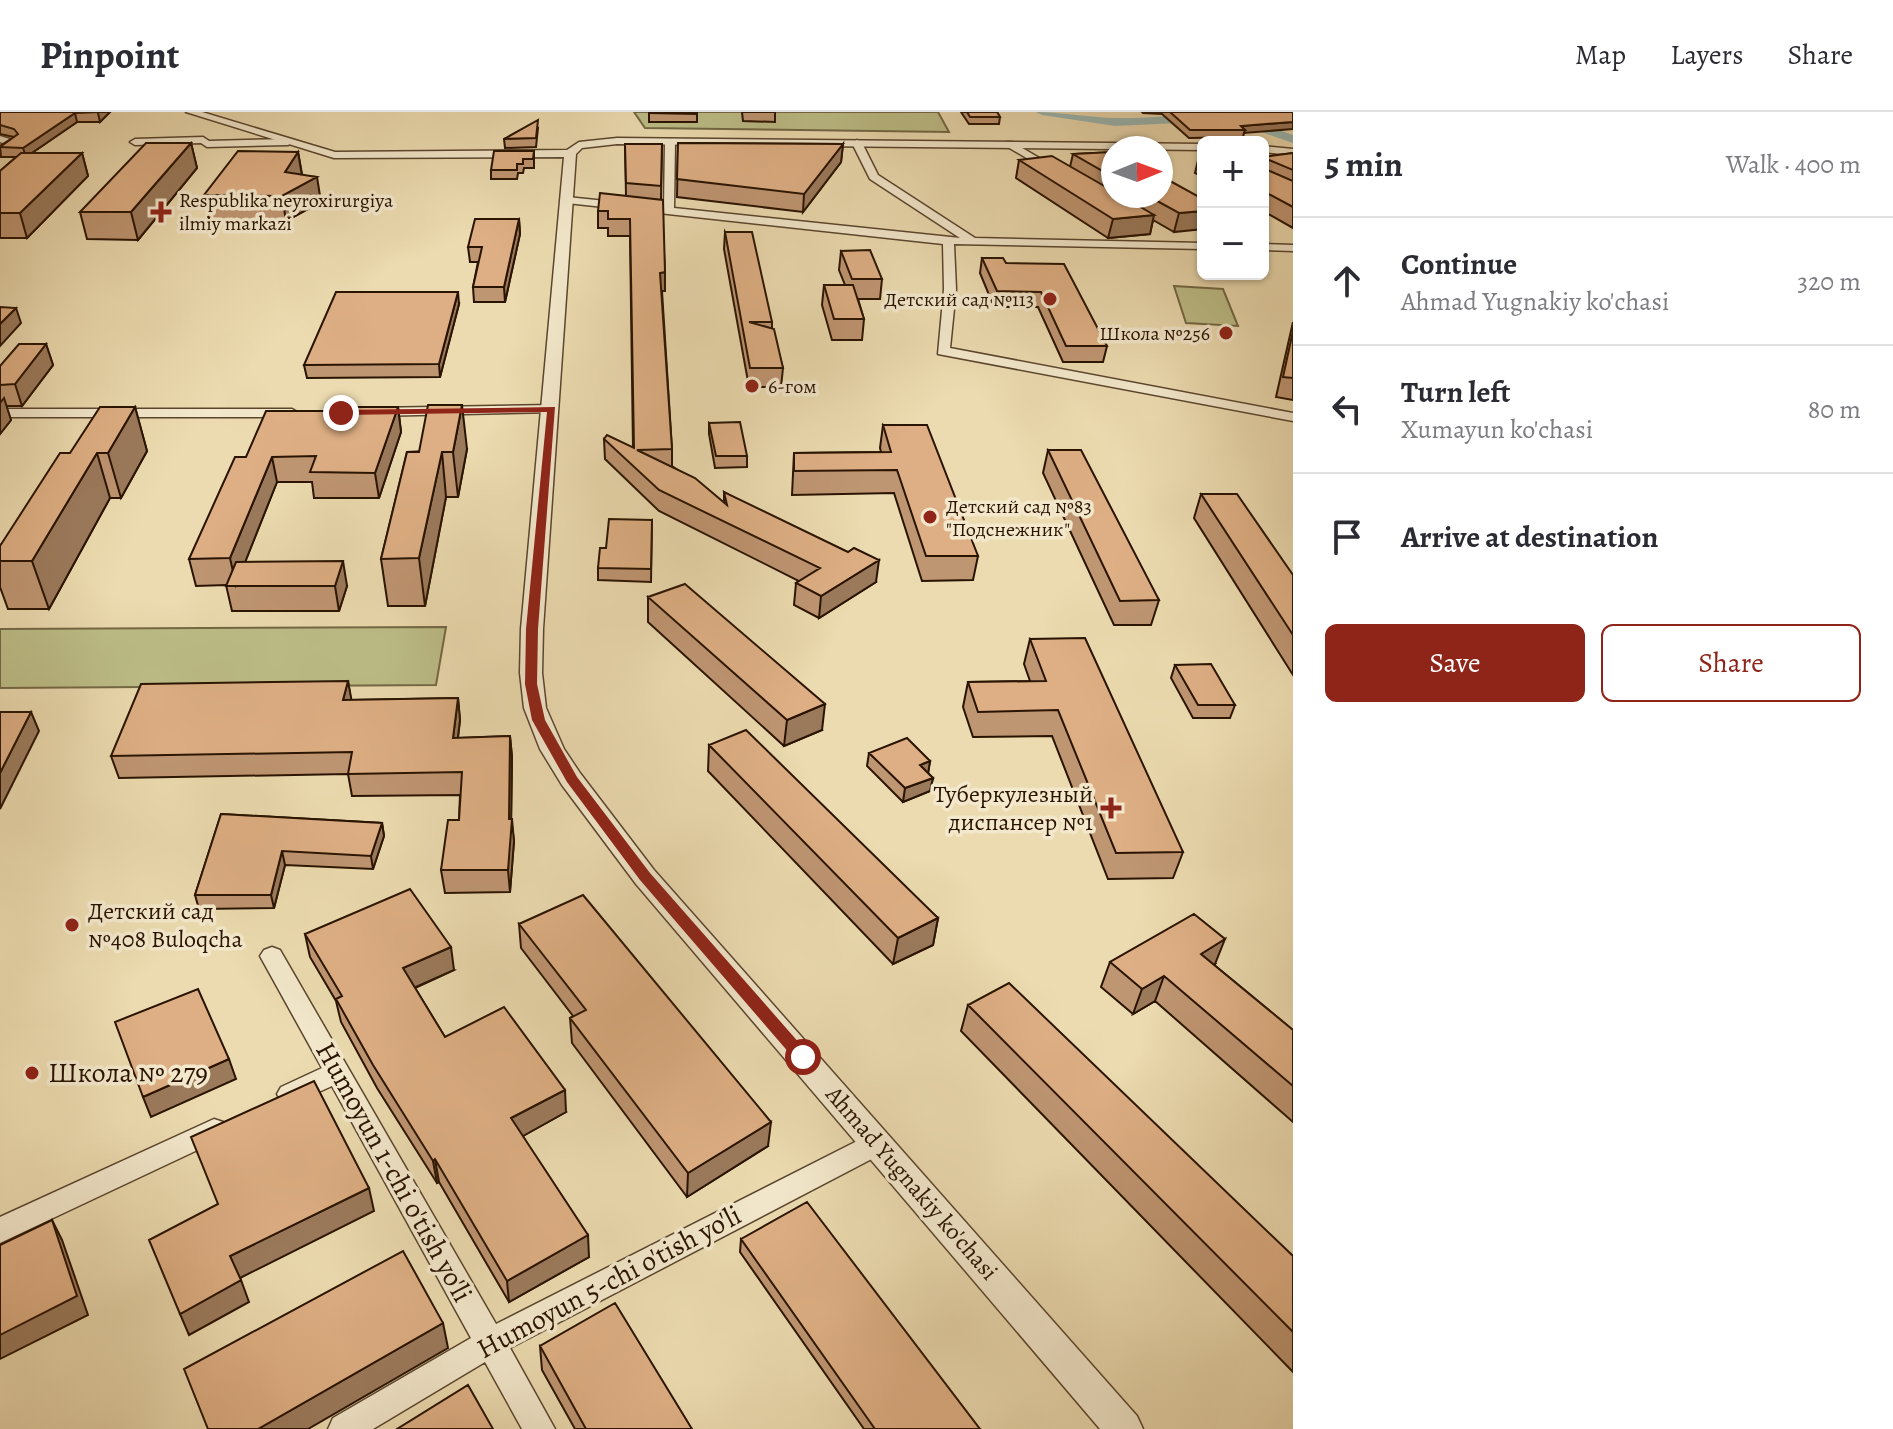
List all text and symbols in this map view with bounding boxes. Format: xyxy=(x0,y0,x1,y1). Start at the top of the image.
text: Pinpoint xyxy=(40,29,179,81)
text: Map xyxy=(1575,36,1626,74)
text: Layers xyxy=(1670,36,1743,74)
text: Share xyxy=(1787,36,1853,74)
north arrow xyxy=(1101,136,1173,208)
map controls xyxy=(1197,136,1269,280)
button: + xyxy=(1197,136,1269,208)
text: 5 min xyxy=(1325,141,1403,188)
text: Walk · 400 m xyxy=(1726,147,1861,182)
place label: Respublika neyroxirurgiya ilmiy markazi xyxy=(179,187,394,237)
marker: Respublika neyroxirurgiya ilmiy markazi xyxy=(150,201,172,223)
button: − xyxy=(1197,208,1269,280)
text: Continue xyxy=(1401,244,1517,284)
icon: ahead xyxy=(1325,259,1369,303)
text: 320 m xyxy=(1797,264,1861,299)
text: Ahmad Yugnakiy ko'chasi xyxy=(1401,284,1669,319)
place label: Детский сад №113 xyxy=(884,286,1034,313)
marker: Детский сад №113 xyxy=(1041,290,1059,308)
place label: Школа №256 xyxy=(1099,320,1210,347)
marker: Школа №256 xyxy=(1217,324,1235,342)
text: Turn left xyxy=(1401,372,1510,412)
place label: 6-гом xyxy=(768,373,817,400)
marker: 6-гом xyxy=(743,377,761,395)
icon: left xyxy=(1325,387,1369,431)
text: 80 m xyxy=(1808,392,1861,427)
route end xyxy=(323,395,359,431)
text: Xumayun ko'chasi xyxy=(1401,412,1593,447)
place label: Детский сад №83 "Подснежник" xyxy=(946,493,1092,543)
marker: Детский сад №83 "Подснежник" xyxy=(921,508,939,526)
icon: arrive xyxy=(1325,515,1369,559)
text: Arrive at destination xyxy=(1401,517,1658,557)
button: Save xyxy=(1325,624,1585,702)
button: Share xyxy=(1601,624,1861,702)
place label: Туберкулезный диспансер №1 xyxy=(934,778,1093,838)
marker: Туберкулезный диспансер №1 xyxy=(1100,797,1122,819)
place label: Детский сад №408 Buloqcha xyxy=(88,895,243,955)
marker: Детский сад №408 Buloqcha xyxy=(63,916,81,934)
street label: Humoyun 1-chi o'tish yo'li xyxy=(307,1035,481,1309)
route start xyxy=(785,1039,821,1075)
place label: Школа № 279 xyxy=(48,1054,208,1092)
marker: Школа № 279 xyxy=(23,1064,41,1082)
street label: Ahmad Yugnakiy ko'chasi xyxy=(818,1078,1005,1287)
street label: Humoyun 5-chi o'tish yo'li xyxy=(470,1196,748,1368)

